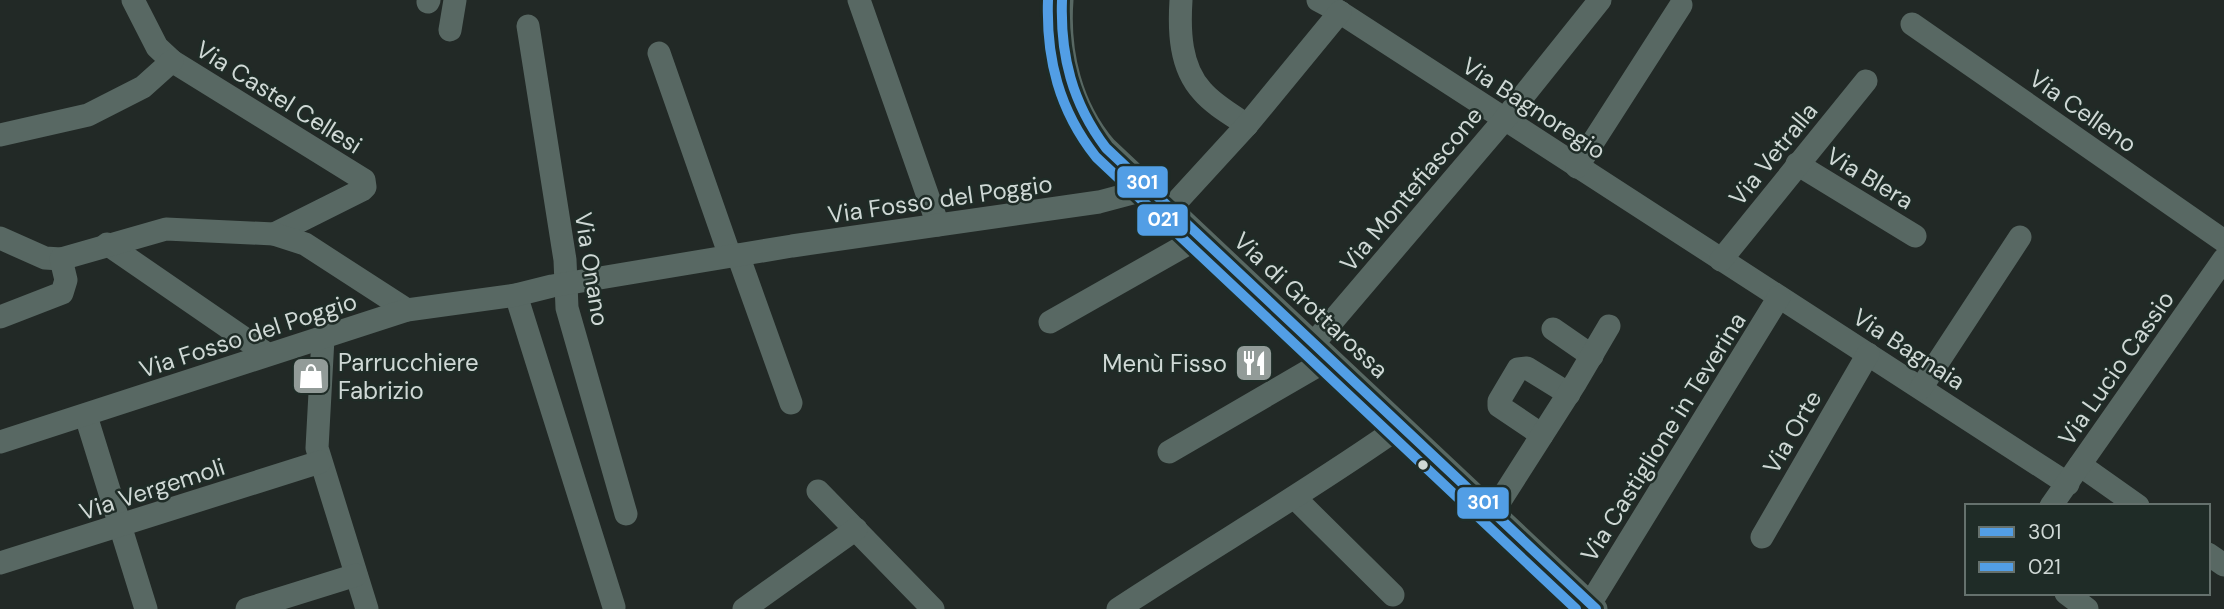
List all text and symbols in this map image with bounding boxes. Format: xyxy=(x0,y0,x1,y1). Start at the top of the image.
street label: Via Castel Cellesi xyxy=(190,33,368,161)
street label: Via Bagnoregio xyxy=(1456,50,1612,166)
street label: Via Celleno xyxy=(2023,63,2143,159)
street label: Via Vetralla xyxy=(1722,96,1824,212)
street label: Via Montefiascone xyxy=(1333,100,1489,278)
street label: Via Blera xyxy=(1821,140,1919,216)
line badge: 301 xyxy=(1116,165,1169,199)
street label: Via Fosso del Poggio xyxy=(826,168,1054,230)
text: 301 xyxy=(1126,170,1158,195)
line badge: 021 xyxy=(1136,203,1189,237)
text: 021 xyxy=(1147,207,1179,232)
street label: Via Onano xyxy=(568,210,616,328)
street label: Via di Grottarossa xyxy=(1227,225,1395,385)
street label: Via Fosso del Poggio xyxy=(135,285,361,385)
street label: Via Lucio Cassio xyxy=(2051,285,2181,451)
street label: Via Bagnaia xyxy=(1847,301,1971,397)
street label: Via Castiglione in Teverina xyxy=(1573,307,1753,567)
restaurant icon: Menù Fisso xyxy=(1233,342,1275,384)
place label: Parrucchiere Fabrizio xyxy=(338,347,479,406)
place label: Menù Fisso xyxy=(1102,348,1227,379)
shop icon: Parrucchiere Fabrizio xyxy=(290,355,332,397)
street label: Via Orte xyxy=(1756,385,1828,479)
street label: Via Vergemoli xyxy=(75,451,229,527)
unlabelled marker xyxy=(1416,458,1430,472)
line badge: 301 xyxy=(1456,486,1510,520)
text: 301 xyxy=(1467,490,1499,515)
legend xyxy=(1965,504,2210,595)
text: 301 xyxy=(2028,518,2061,546)
text: 021 xyxy=(2028,553,2061,581)

